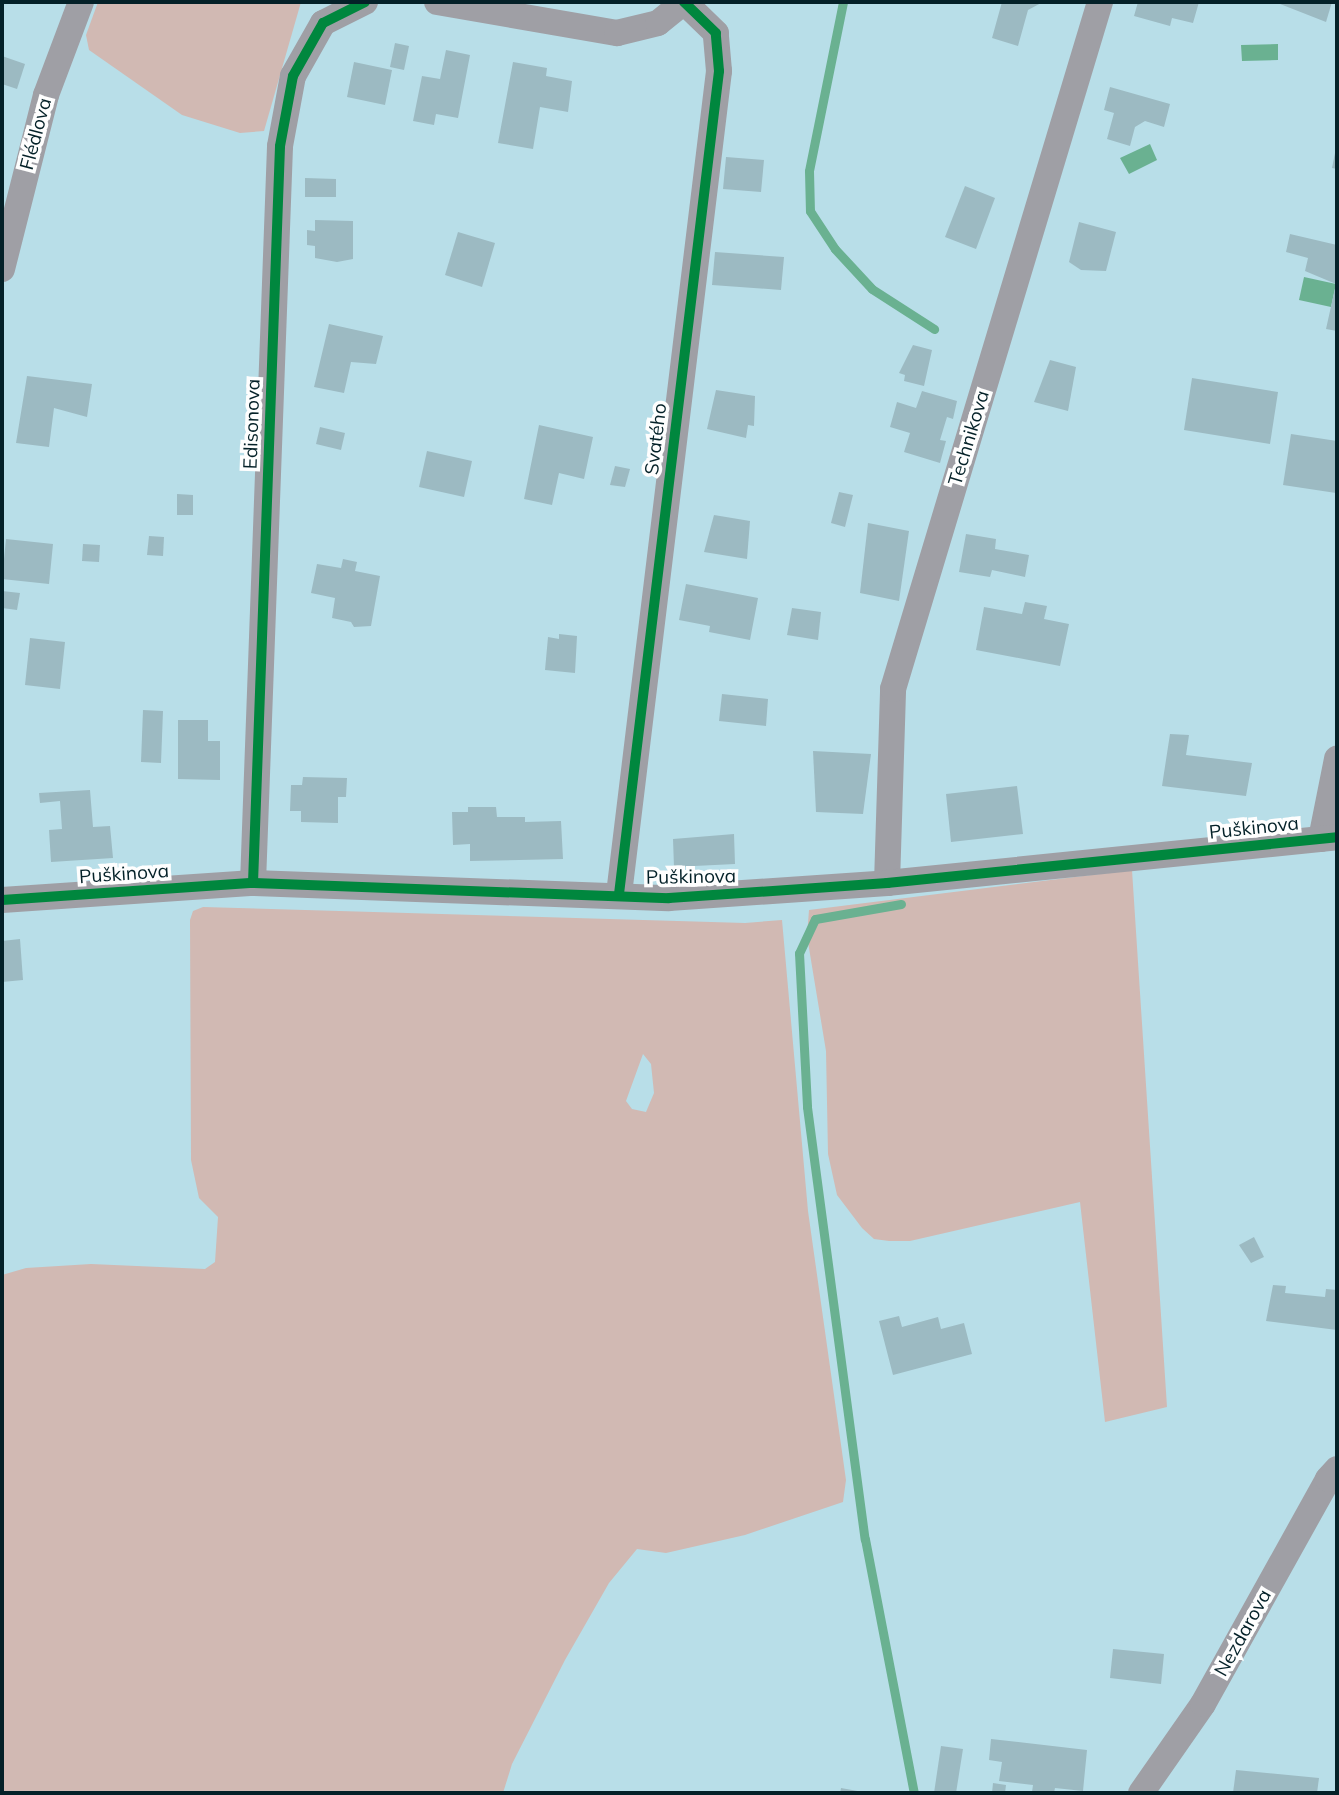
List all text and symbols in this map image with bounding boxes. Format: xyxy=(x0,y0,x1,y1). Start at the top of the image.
street label: Flédlova xyxy=(15,96,57,172)
street label: Edisonova xyxy=(239,378,265,470)
street label: Technikova xyxy=(944,388,994,488)
street label: Svatého xyxy=(640,402,672,476)
street label: Puškinova xyxy=(1208,812,1300,844)
street label: Puškinova xyxy=(78,859,170,889)
street label: Puškinova xyxy=(646,865,736,889)
street label: Nezdarova xyxy=(1210,1586,1276,1680)

